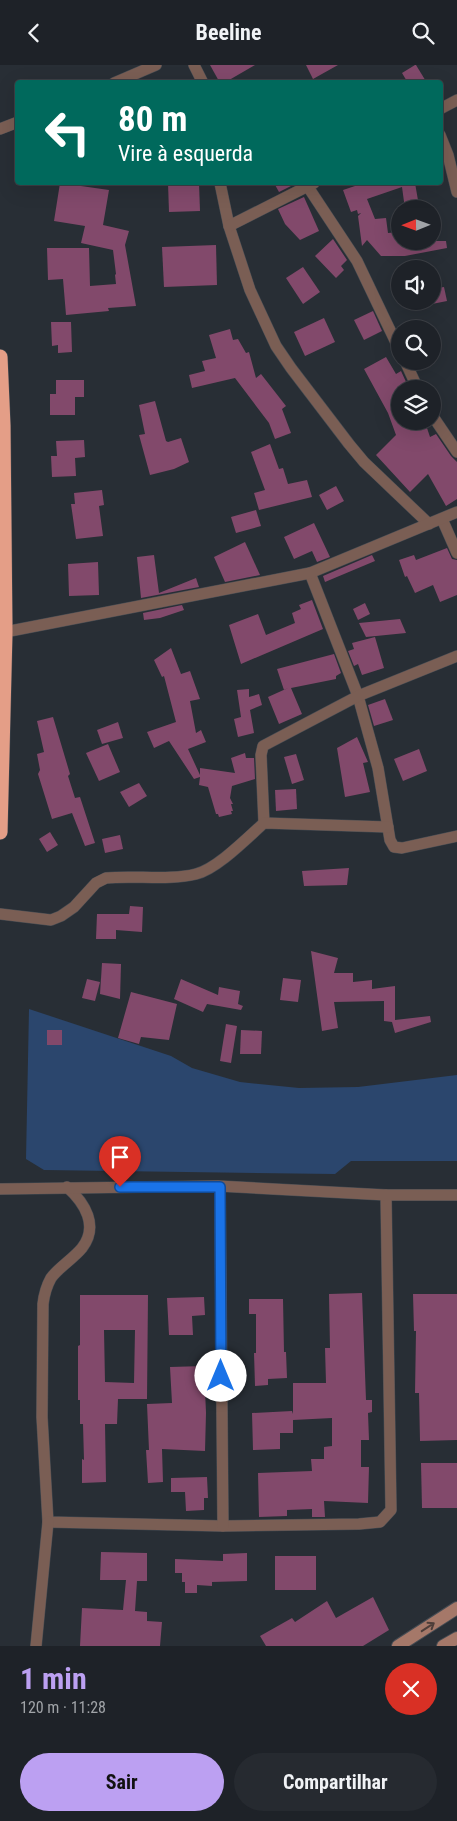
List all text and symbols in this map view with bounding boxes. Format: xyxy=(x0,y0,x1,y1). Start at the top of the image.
icon: back xyxy=(20,19,48,47)
icon: search xyxy=(409,19,437,47)
text: Beeline xyxy=(196,20,261,45)
text: 80 m xyxy=(118,99,187,140)
icon: left xyxy=(35,100,100,165)
text: Vire à esquerda xyxy=(118,141,253,166)
north arrow xyxy=(391,200,441,250)
map controls xyxy=(391,200,441,430)
button: sound xyxy=(391,260,441,310)
button: search xyxy=(391,320,441,370)
button: layers xyxy=(391,380,441,430)
pin xyxy=(99,1136,141,1187)
icon: arrive xyxy=(106,1143,134,1171)
position arrow xyxy=(194,1349,246,1401)
one-way arrow xyxy=(420,1622,434,1632)
text: 1 min xyxy=(20,1661,87,1696)
button: close xyxy=(385,1663,437,1715)
text: 120 m · 11:28 xyxy=(20,1698,106,1717)
button: Sair xyxy=(20,1753,224,1811)
button: Compartilhar xyxy=(234,1753,437,1811)

